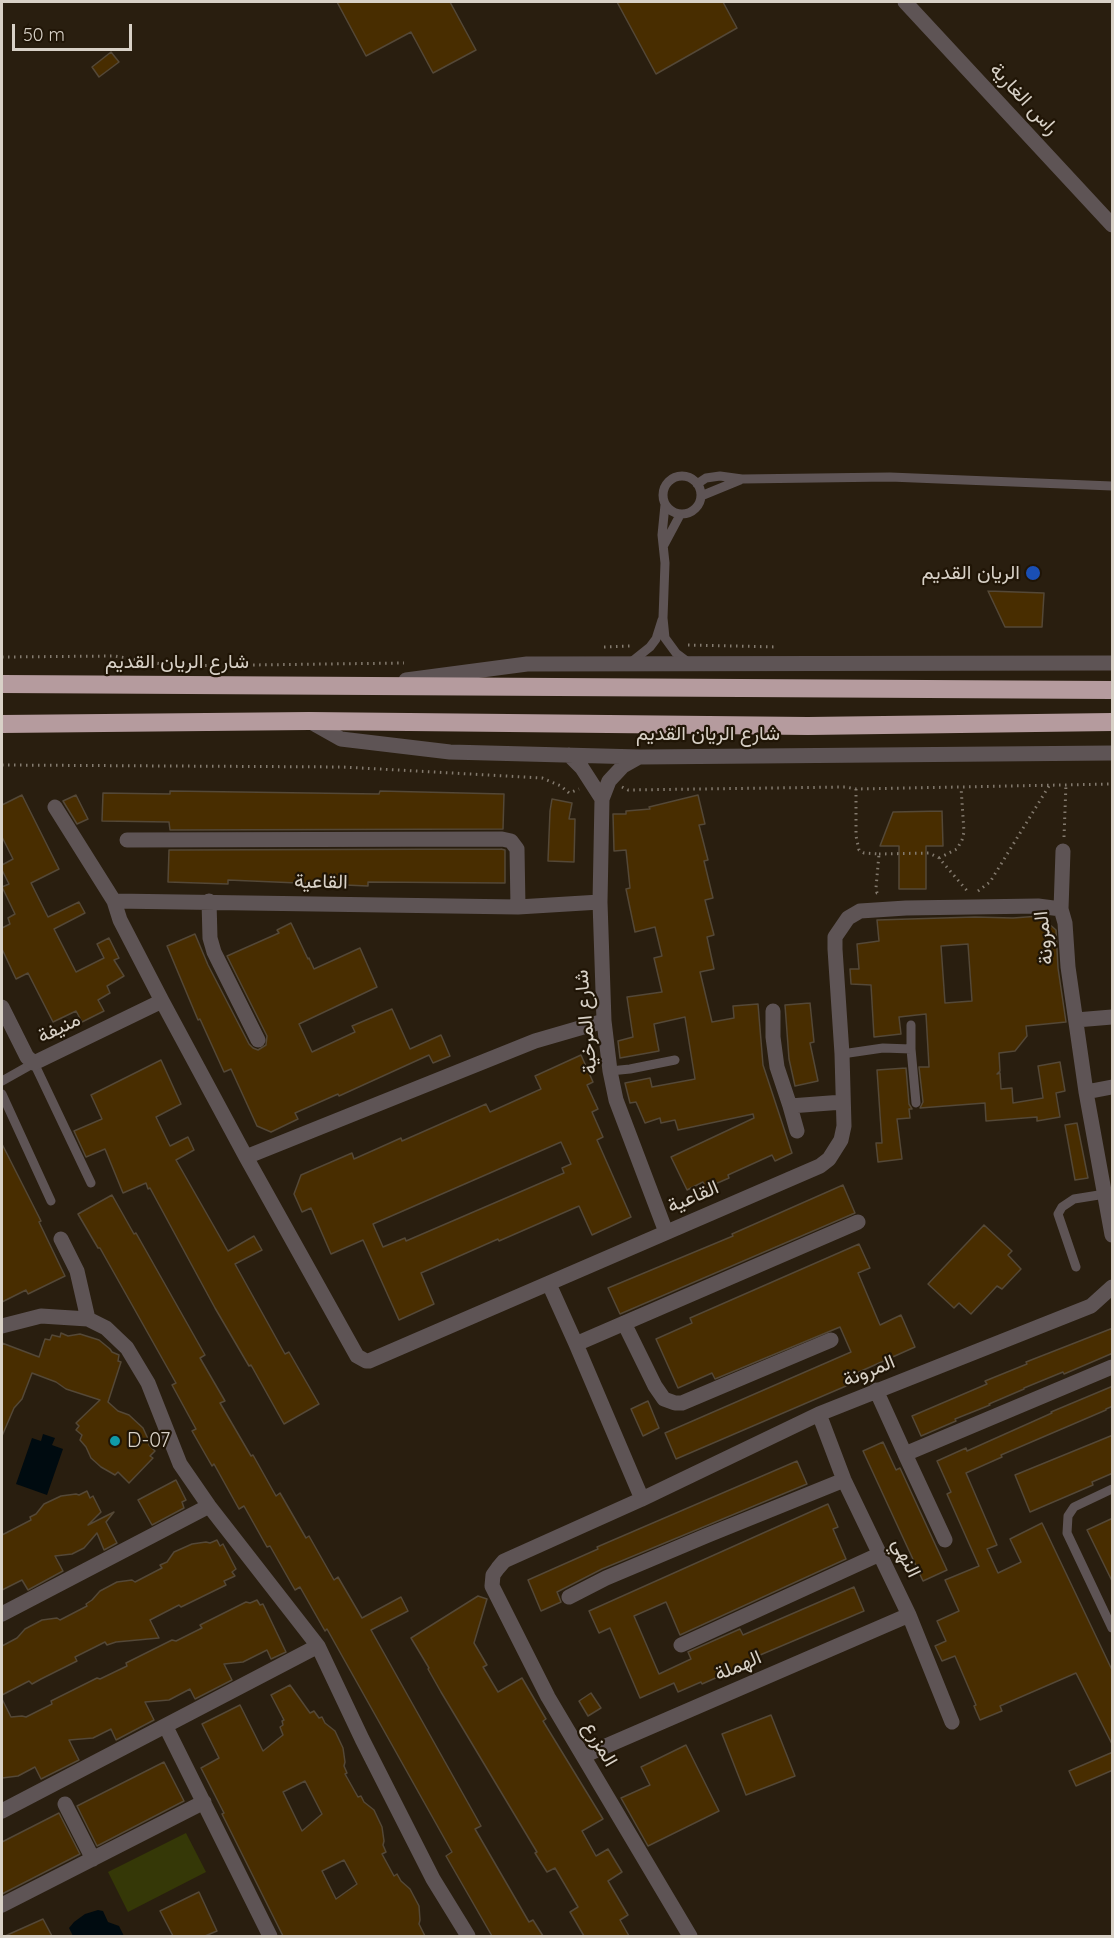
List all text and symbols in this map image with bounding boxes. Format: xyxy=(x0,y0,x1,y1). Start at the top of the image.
scale bar xyxy=(15,12,135,50)
text: 50 m xyxy=(23,23,65,46)
street label: راس الغارية xyxy=(985,58,1063,140)
place label: الريان القديم xyxy=(922,561,1020,585)
marker: الريان القديم xyxy=(1024,564,1042,582)
street label: شارع الريان القديم xyxy=(105,650,249,674)
street label: شارع الريان القديم xyxy=(636,722,780,746)
street label: القاعية xyxy=(294,870,348,894)
street label: المرونة xyxy=(1029,910,1059,966)
street label: شارع المرخية xyxy=(569,969,603,1075)
street label: منيفة xyxy=(34,1007,84,1049)
street label: القاعية xyxy=(664,1175,722,1219)
street label: المرونة xyxy=(839,1350,899,1392)
place label: D-07 xyxy=(127,1429,170,1453)
marker: D-07 xyxy=(108,1434,122,1448)
street label: النهي xyxy=(886,1534,926,1582)
street label: الهملة xyxy=(711,1645,765,1687)
street label: المزرع xyxy=(577,1717,623,1771)

